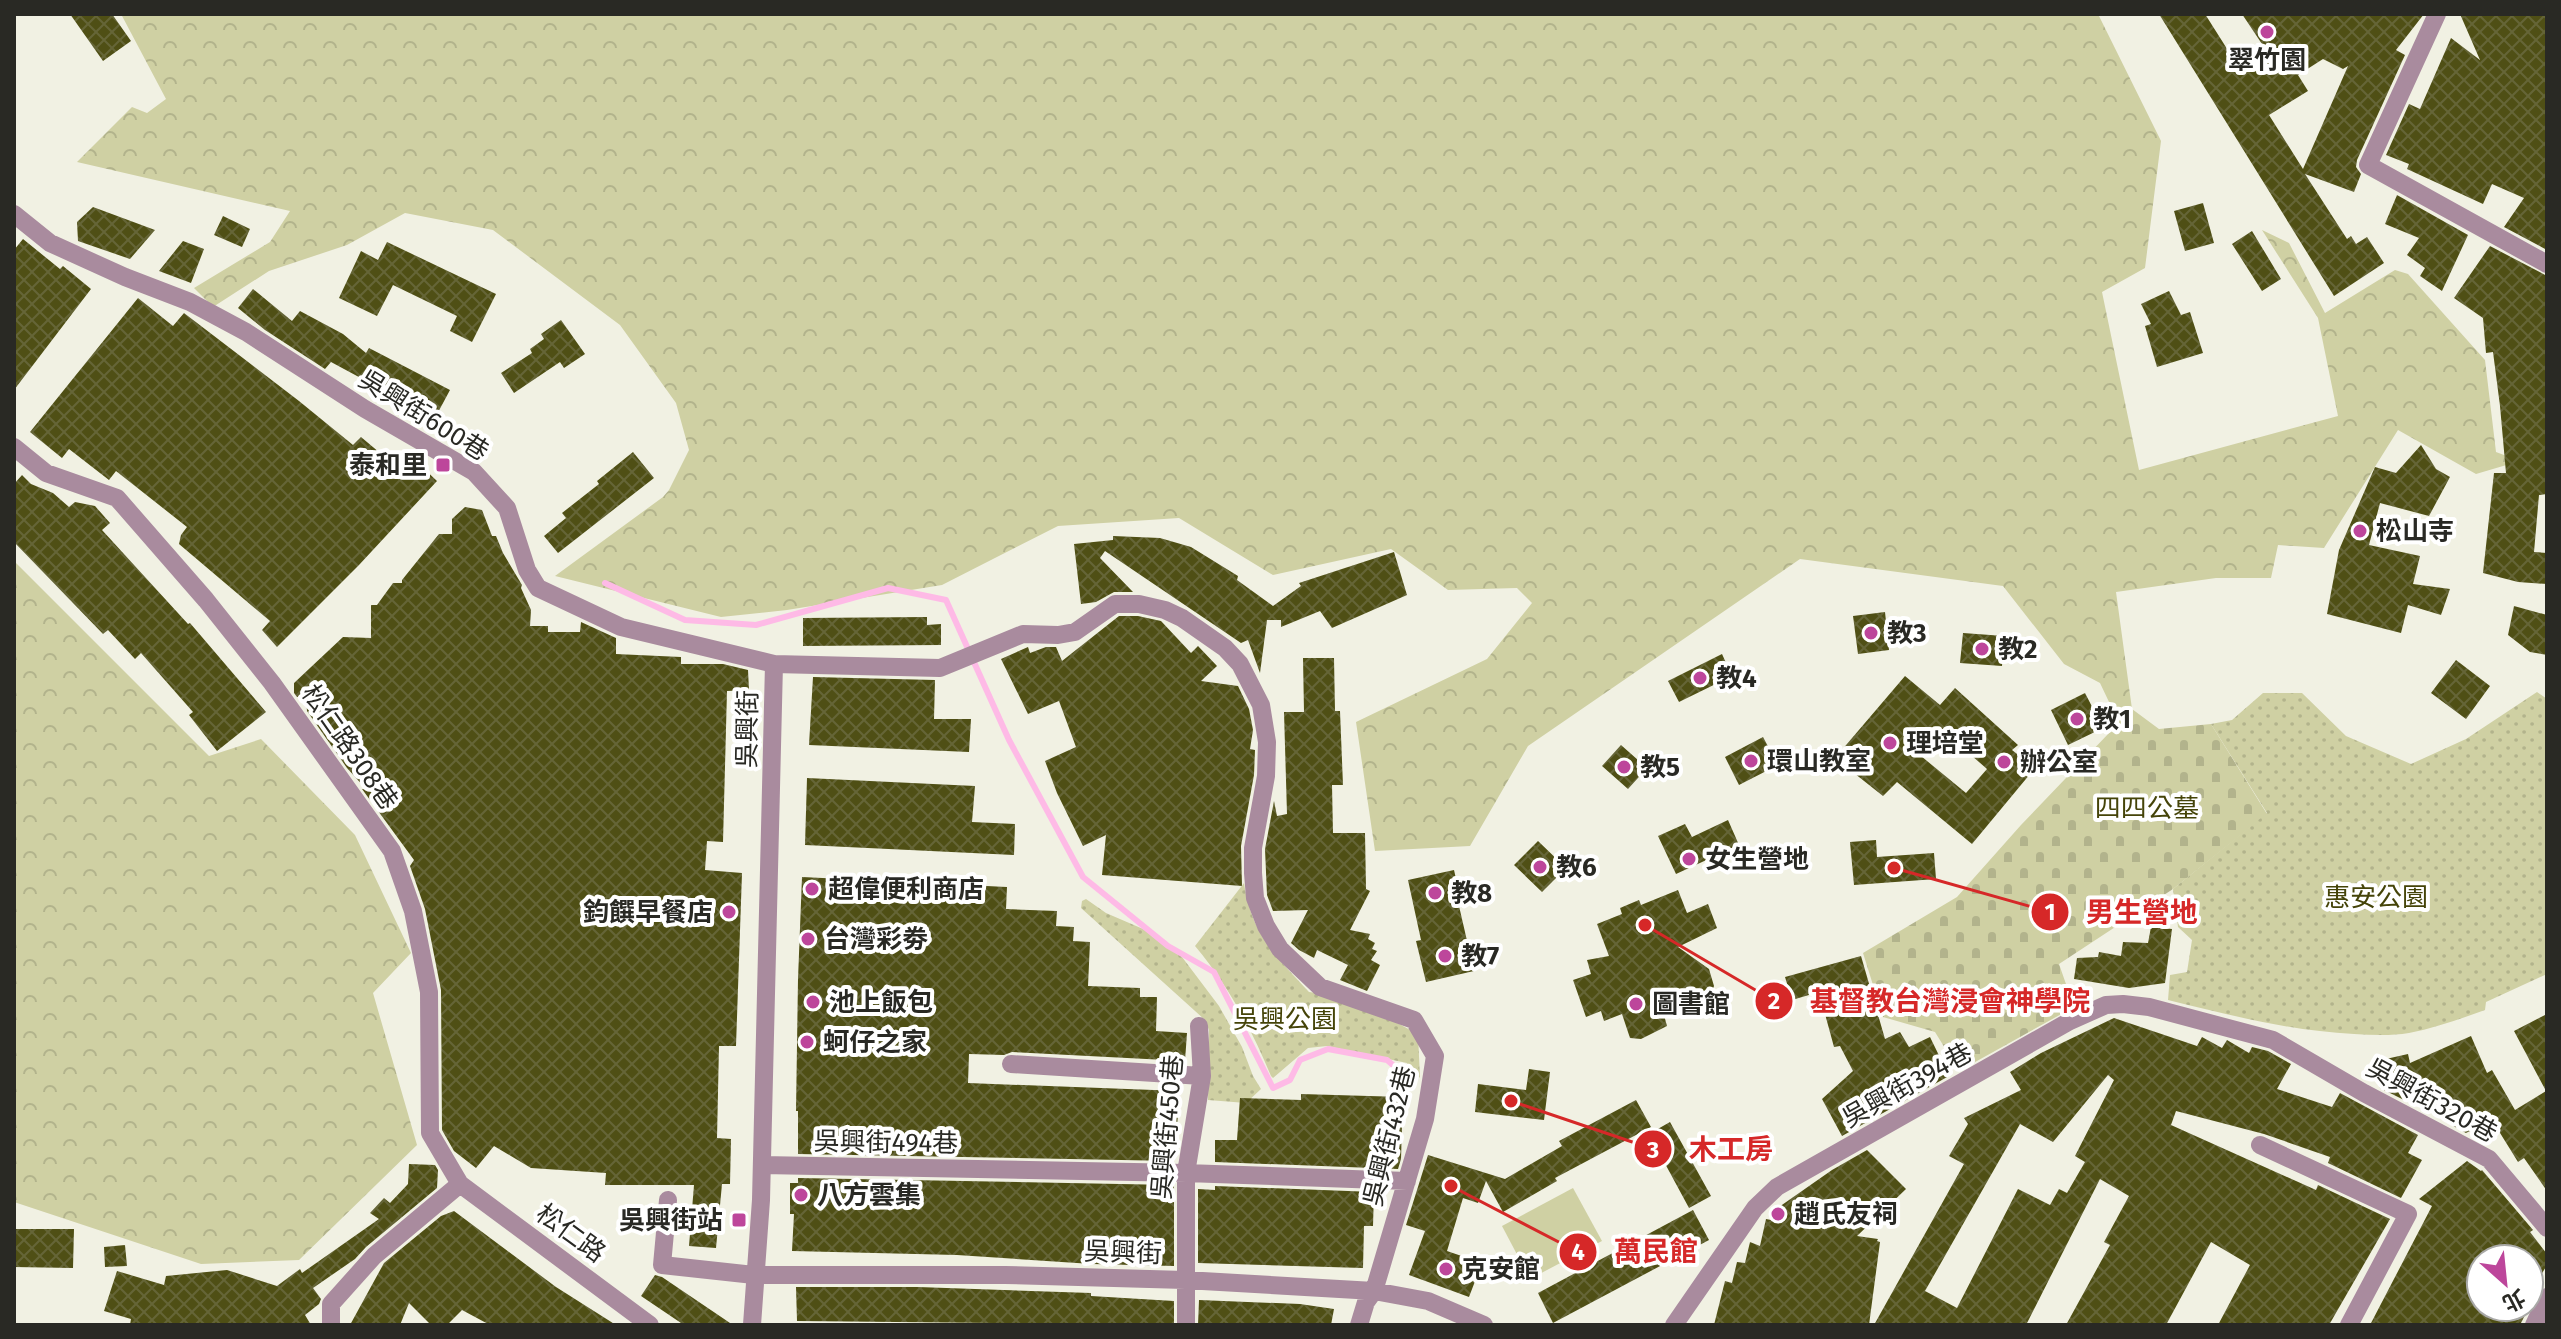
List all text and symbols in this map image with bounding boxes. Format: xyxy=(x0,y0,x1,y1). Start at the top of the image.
marker: 翠竹園 xyxy=(2258,23,2276,41)
place label: 翠竹園 xyxy=(2228,45,2306,76)
street label: 吳興街600巷 xyxy=(353,363,494,467)
place label: 泰和里 xyxy=(349,450,427,481)
marker: 泰和里 xyxy=(434,456,452,474)
place label: 松山寺 xyxy=(2376,516,2454,547)
marker: 松山寺 xyxy=(2351,522,2369,540)
place label: 教3 xyxy=(1887,618,1927,649)
marker: 教3 xyxy=(1862,624,1880,642)
place label: 教2 xyxy=(1998,634,2037,665)
marker: 教2 xyxy=(1973,640,1991,658)
place label: 教4 xyxy=(1716,663,1757,694)
marker: 教4 xyxy=(1691,669,1709,687)
street label: 松仁路308巷 xyxy=(295,679,404,816)
street label: 吳興街 xyxy=(731,690,764,768)
place label: 教1 xyxy=(2093,704,2131,735)
marker: 教1 xyxy=(2068,710,2086,728)
place label: 理培堂 xyxy=(1906,728,1984,759)
marker: 理培堂 xyxy=(1881,734,1899,752)
place label: 環山教室 xyxy=(1767,746,1871,777)
place label: 辦公室 xyxy=(2020,747,2098,778)
place label: 教5 xyxy=(1640,752,1680,783)
marker: 環山教室 xyxy=(1742,752,1760,770)
marker: 辦公室 xyxy=(1995,753,2013,771)
marker: 教5 xyxy=(1615,758,1633,776)
park label: 四四公墓 xyxy=(2095,793,2199,824)
place label: 女生營地 xyxy=(1705,844,1809,875)
marker: 女生營地 xyxy=(1680,850,1698,868)
place label: 教6 xyxy=(1556,852,1597,883)
marker: 教6 xyxy=(1531,858,1549,876)
place label: 超偉便利商店 xyxy=(828,874,984,905)
place label: 教8 xyxy=(1451,878,1492,909)
marker: 超偉便利商店 xyxy=(803,880,821,898)
park label: 惠安公園 xyxy=(2324,882,2428,913)
marker: 教8 xyxy=(1426,884,1444,902)
callout: 男生營地 xyxy=(2030,886,2214,938)
text: 男生營地 xyxy=(2086,896,2198,929)
place label: 鈞饌早餐店 xyxy=(583,897,713,928)
text: 1 xyxy=(2044,898,2056,926)
marker: 鈞饌早餐店 xyxy=(720,903,738,921)
place label: 台灣彩劵 xyxy=(824,924,928,955)
marker: 台灣彩劵 xyxy=(799,930,817,948)
place label: 教7 xyxy=(1461,941,1499,972)
marker: 教7 xyxy=(1436,947,1454,965)
callout: 基督教台灣浸會神學院 xyxy=(1754,975,2106,1027)
text: 基督教台灣浸會神學院 xyxy=(1810,985,2090,1018)
place label: 池上飯包 xyxy=(829,987,933,1018)
text: 2 xyxy=(1768,987,1780,1015)
place label: 圖書館 xyxy=(1652,989,1730,1020)
marker: 池上飯包 xyxy=(804,993,822,1011)
marker: 圖書館 xyxy=(1627,995,1645,1013)
park label: 吳興公園 xyxy=(1233,1004,1337,1035)
place label: 蚵仔之家 xyxy=(823,1027,927,1058)
marker: 蚵仔之家 xyxy=(798,1033,816,1051)
street label: 吳興街394巷 xyxy=(1837,1037,1978,1134)
street label: 吳興街320巷 xyxy=(2361,1052,2502,1149)
street label: 吳興街450巷 xyxy=(1146,1053,1189,1201)
street label: 吳興街432巷 xyxy=(1357,1063,1422,1209)
callout: 木工房 xyxy=(1633,1123,1789,1175)
street label: 吳興街494巷 xyxy=(813,1126,959,1159)
text: 木工房 xyxy=(1689,1133,1773,1166)
text: 3 xyxy=(1646,1136,1659,1164)
place label: 八方雲集 xyxy=(817,1180,921,1211)
marker: 八方雲集 xyxy=(792,1186,810,1204)
street label: 松仁路 xyxy=(530,1198,611,1269)
place label: 趙氏友祠 xyxy=(1794,1199,1898,1230)
place label: 吳興街站 xyxy=(619,1205,723,1236)
marker: 趙氏友祠 xyxy=(1769,1205,1787,1223)
marker: 吳興街站 xyxy=(730,1211,748,1229)
callout: 萬民館 xyxy=(1558,1226,1714,1278)
text: 萬民館 xyxy=(1614,1235,1698,1268)
street label: 吳興街 xyxy=(1083,1236,1163,1269)
text: 4 xyxy=(1571,1238,1585,1266)
north arrow xyxy=(2465,1243,2545,1323)
place label: 克安館 xyxy=(1462,1254,1540,1285)
marker: 克安館 xyxy=(1437,1260,1455,1278)
text: 北 xyxy=(2498,1283,2530,1317)

